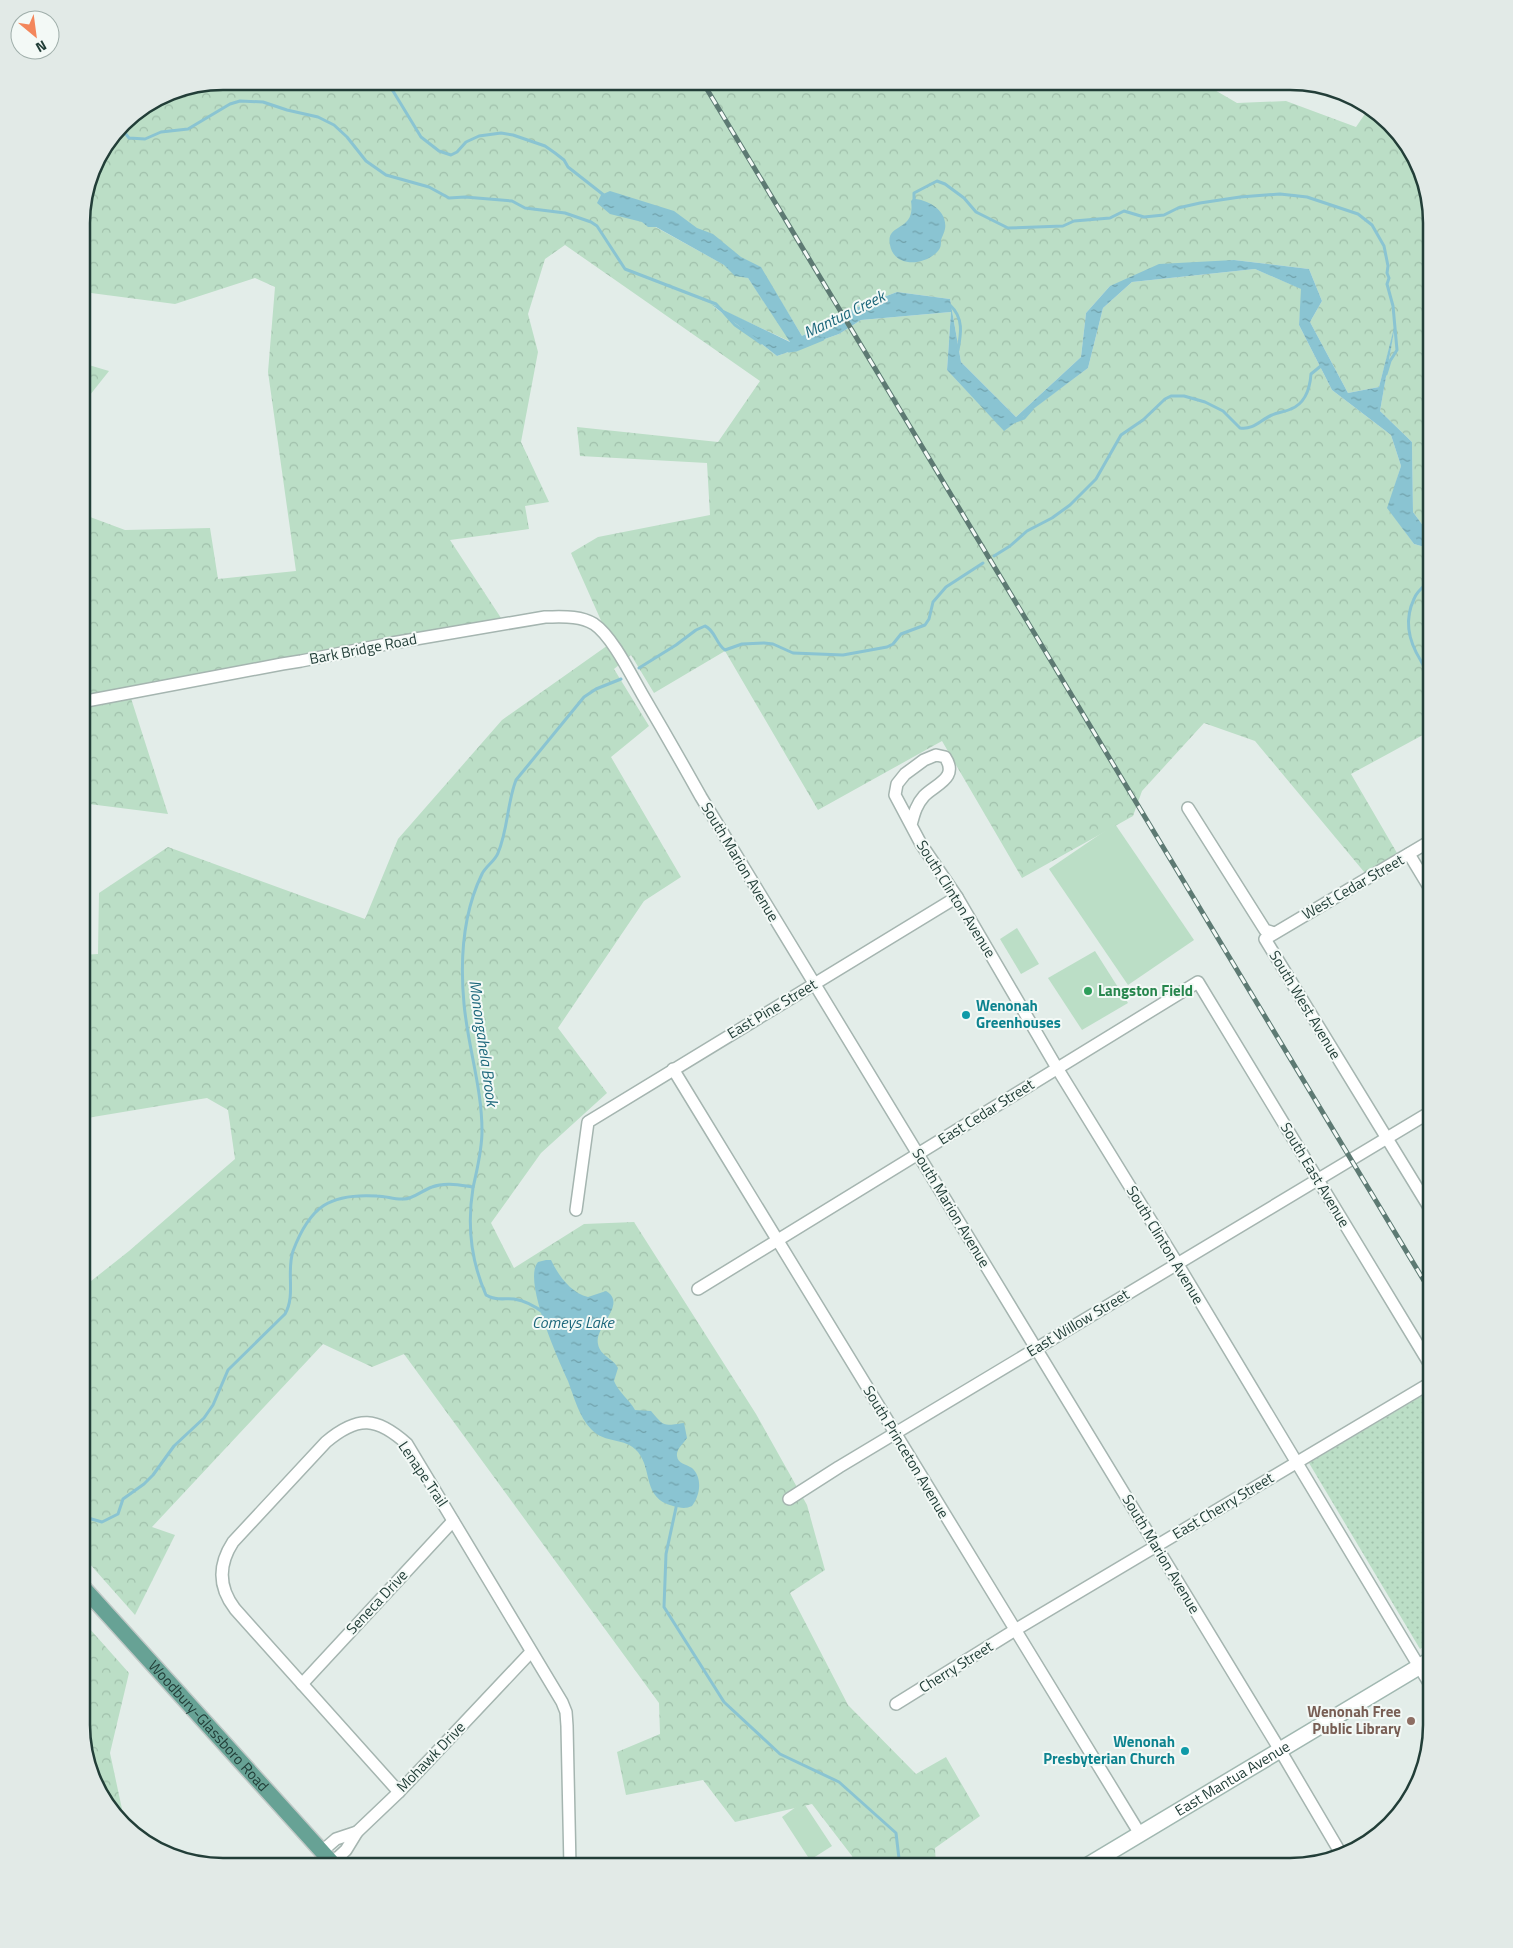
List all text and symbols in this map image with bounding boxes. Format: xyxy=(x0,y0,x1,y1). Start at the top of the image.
north arrow xyxy=(10,10,60,60)
text: N xyxy=(32,35,51,58)
water label: Mantua Creek xyxy=(799,283,890,344)
street label: Bark Bridge Road xyxy=(307,627,419,670)
street label: South Marion Avenue xyxy=(696,798,785,926)
street label: South Clinton Avenue xyxy=(911,835,1002,962)
street label: West Cedar Street xyxy=(1298,848,1409,925)
street label: South West Avenue xyxy=(1264,946,1347,1064)
street label: East Pine Street xyxy=(722,972,822,1044)
water label: Monongahela Brook xyxy=(463,978,505,1109)
place label: Langston Field xyxy=(1098,979,1193,1002)
marker: Langston Field xyxy=(1082,985,1094,997)
place label: Wenonah Greenhouses xyxy=(976,994,1061,1034)
marker: Wenonah Greenhouses xyxy=(960,1009,972,1021)
street label: East Cedar Street xyxy=(933,1072,1039,1150)
street label: South East Avenue xyxy=(1275,1118,1356,1232)
street label: South Marion Avenue xyxy=(907,1144,996,1272)
street label: South Clinton Avenue xyxy=(1121,1181,1210,1309)
street label: East Willow Street xyxy=(1022,1282,1134,1362)
water label: Comeys Lake xyxy=(532,1310,616,1334)
street label: South Princeton Avenue xyxy=(858,1381,955,1523)
street label: Lenape Trail xyxy=(393,1436,454,1511)
street label: East Cherry Street xyxy=(1168,1466,1278,1545)
street label: South Marion Avenue xyxy=(1117,1490,1206,1618)
street label: Seneca Drive xyxy=(340,1564,413,1639)
street label: Cherry Street xyxy=(914,1634,998,1698)
street label: Woodbury-Glassboro Road xyxy=(143,1655,274,1796)
place label: Wenonah Free Public Library xyxy=(1307,1700,1401,1740)
marker: Wenonah Free Public Library xyxy=(1405,1715,1417,1727)
street label: Mohawk Drive xyxy=(391,1716,470,1797)
place label: Wenonah Presbyterian Church xyxy=(1043,1730,1175,1770)
street label: East Mantua Avenue xyxy=(1170,1735,1294,1822)
marker: Wenonah Presbyterian Church xyxy=(1179,1745,1191,1757)

